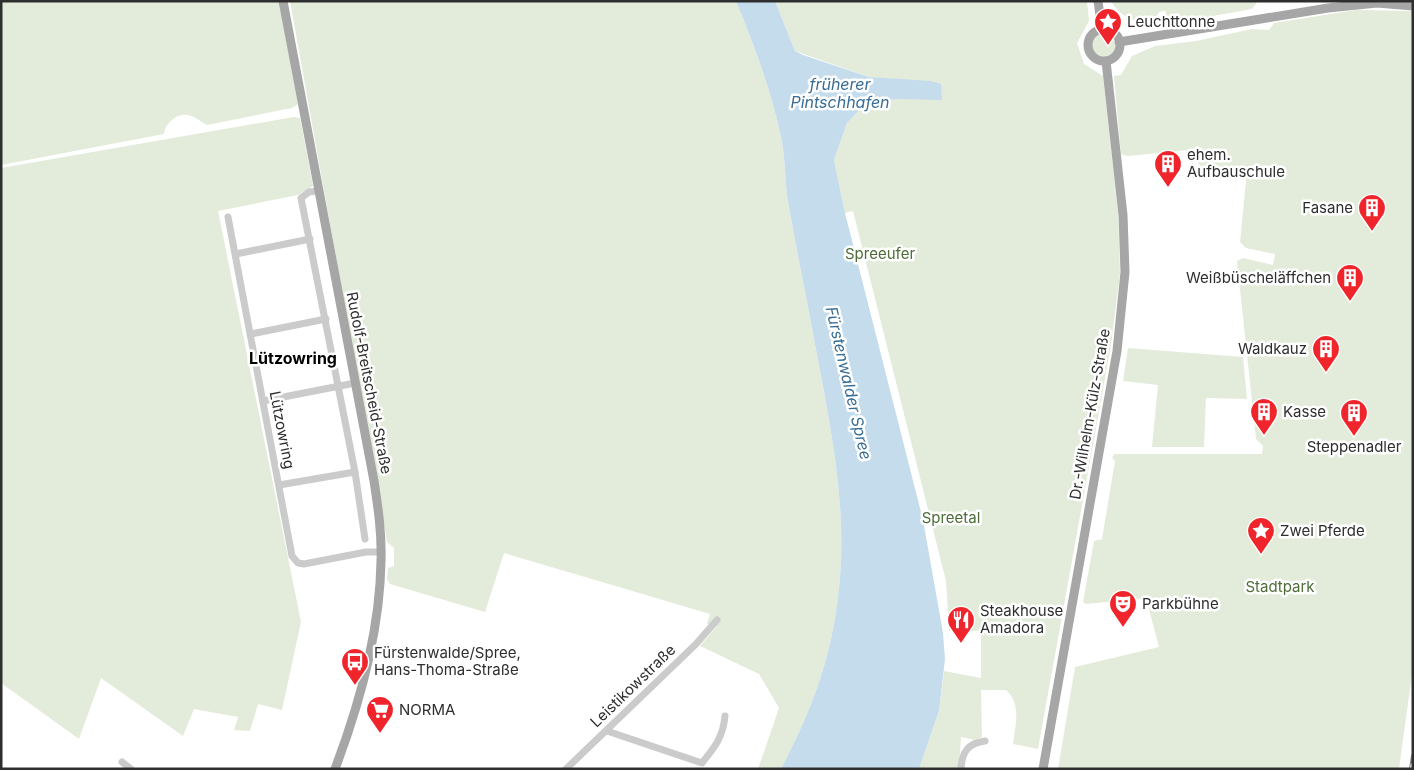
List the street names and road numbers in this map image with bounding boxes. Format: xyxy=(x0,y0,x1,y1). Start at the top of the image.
street label: Rudolf-Breitscheid-Straße xyxy=(343,290,396,476)
street label: Dr.-Wilhelm-Külz-Straße xyxy=(1065,327,1114,501)
street label: Lützowring xyxy=(266,389,299,470)
street label: Leistikowstraße xyxy=(586,640,679,731)

